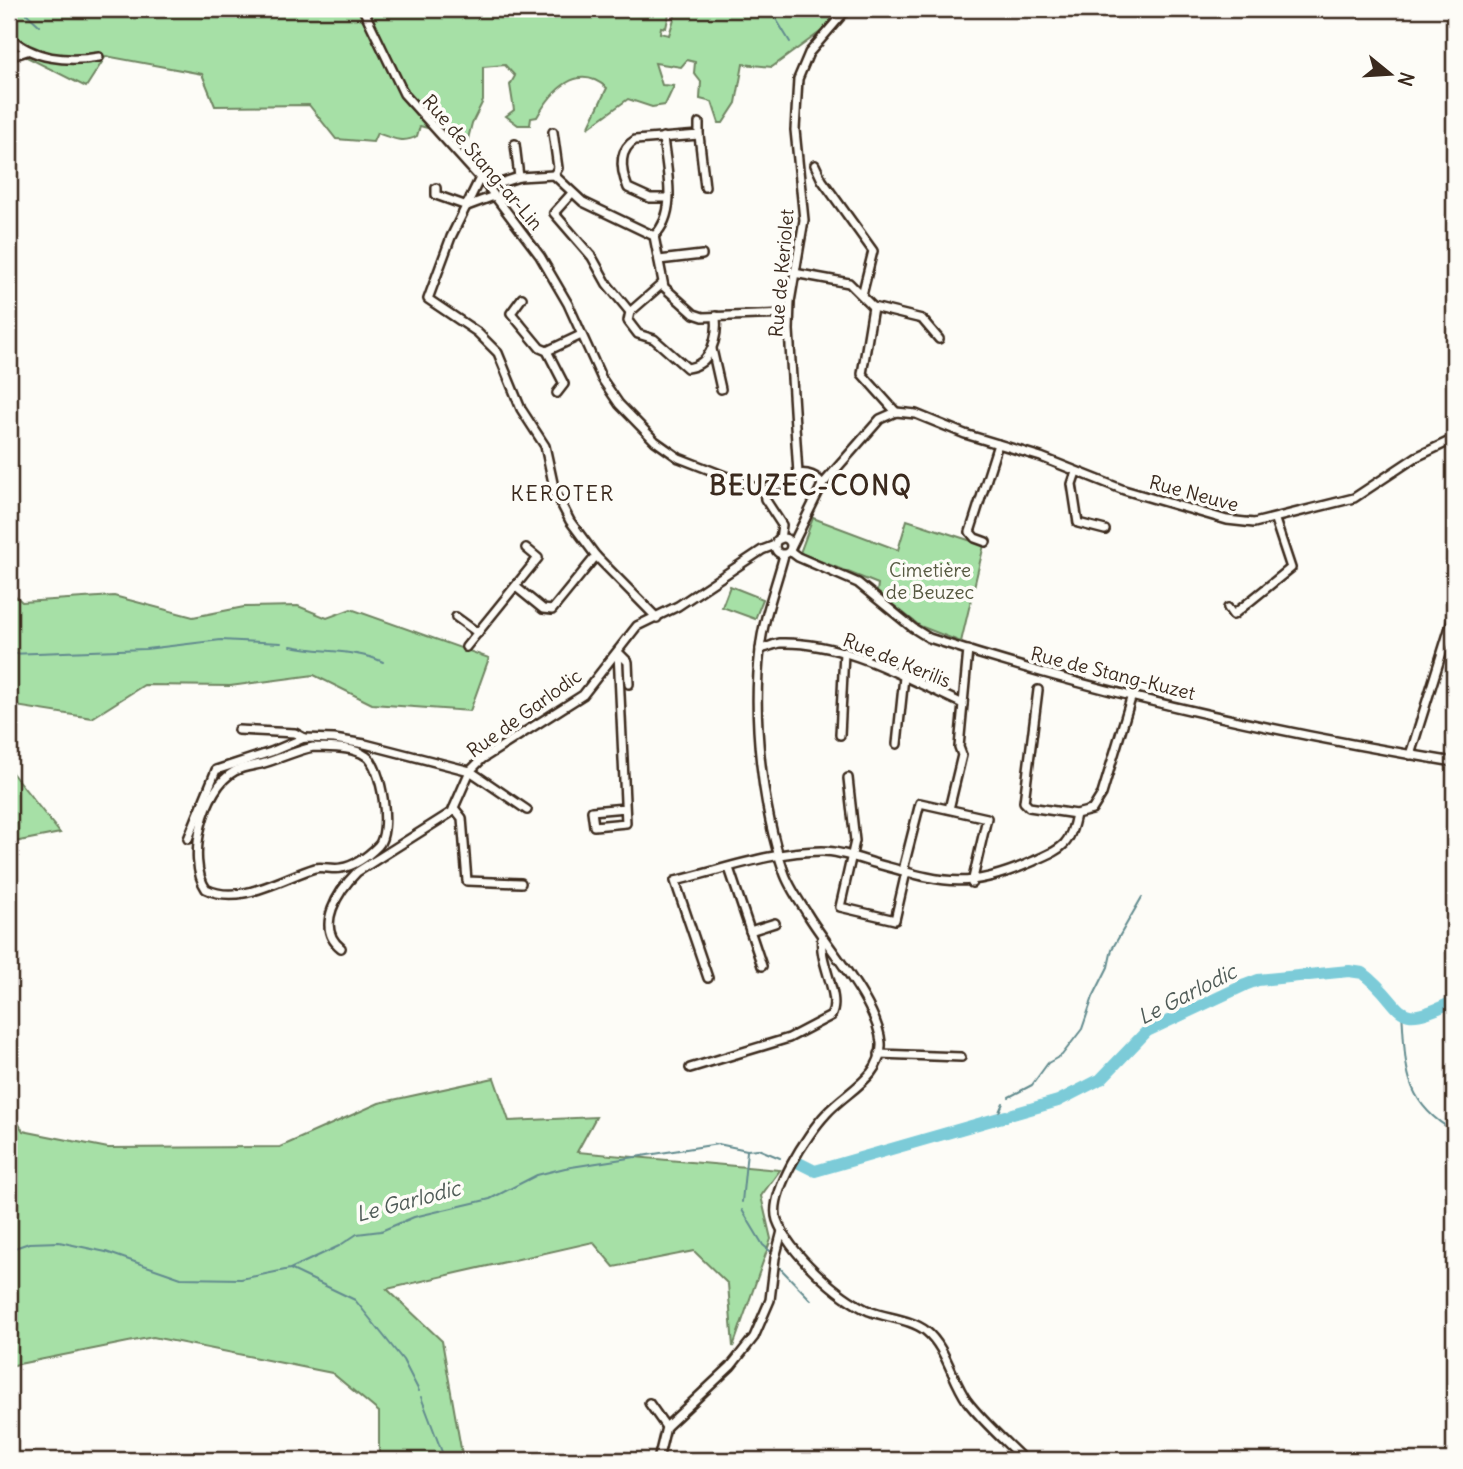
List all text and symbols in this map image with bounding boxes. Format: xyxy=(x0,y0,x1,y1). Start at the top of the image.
north arrow xyxy=(1354,38,1424,108)
text: N xyxy=(1393,69,1420,89)
street label: Rue de Stang-ar-Lin xyxy=(418,89,548,235)
street label: Rue de Keriolet xyxy=(763,208,799,338)
district label: BEUZEC-CONQ xyxy=(709,469,913,502)
street label: Rue Neuve xyxy=(1147,470,1241,516)
district label: KEROTER xyxy=(511,480,615,507)
park label: Cimetière de Beuzec xyxy=(886,558,974,604)
street label: Rue de Kerilis xyxy=(840,627,954,693)
street label: Rue de Stang-Kuzet xyxy=(1028,641,1198,705)
street label: Rue de Garlodic xyxy=(462,663,586,763)
water label: Le Garlodic xyxy=(1133,957,1243,1030)
water label: Le Garlodic xyxy=(353,1174,465,1228)

